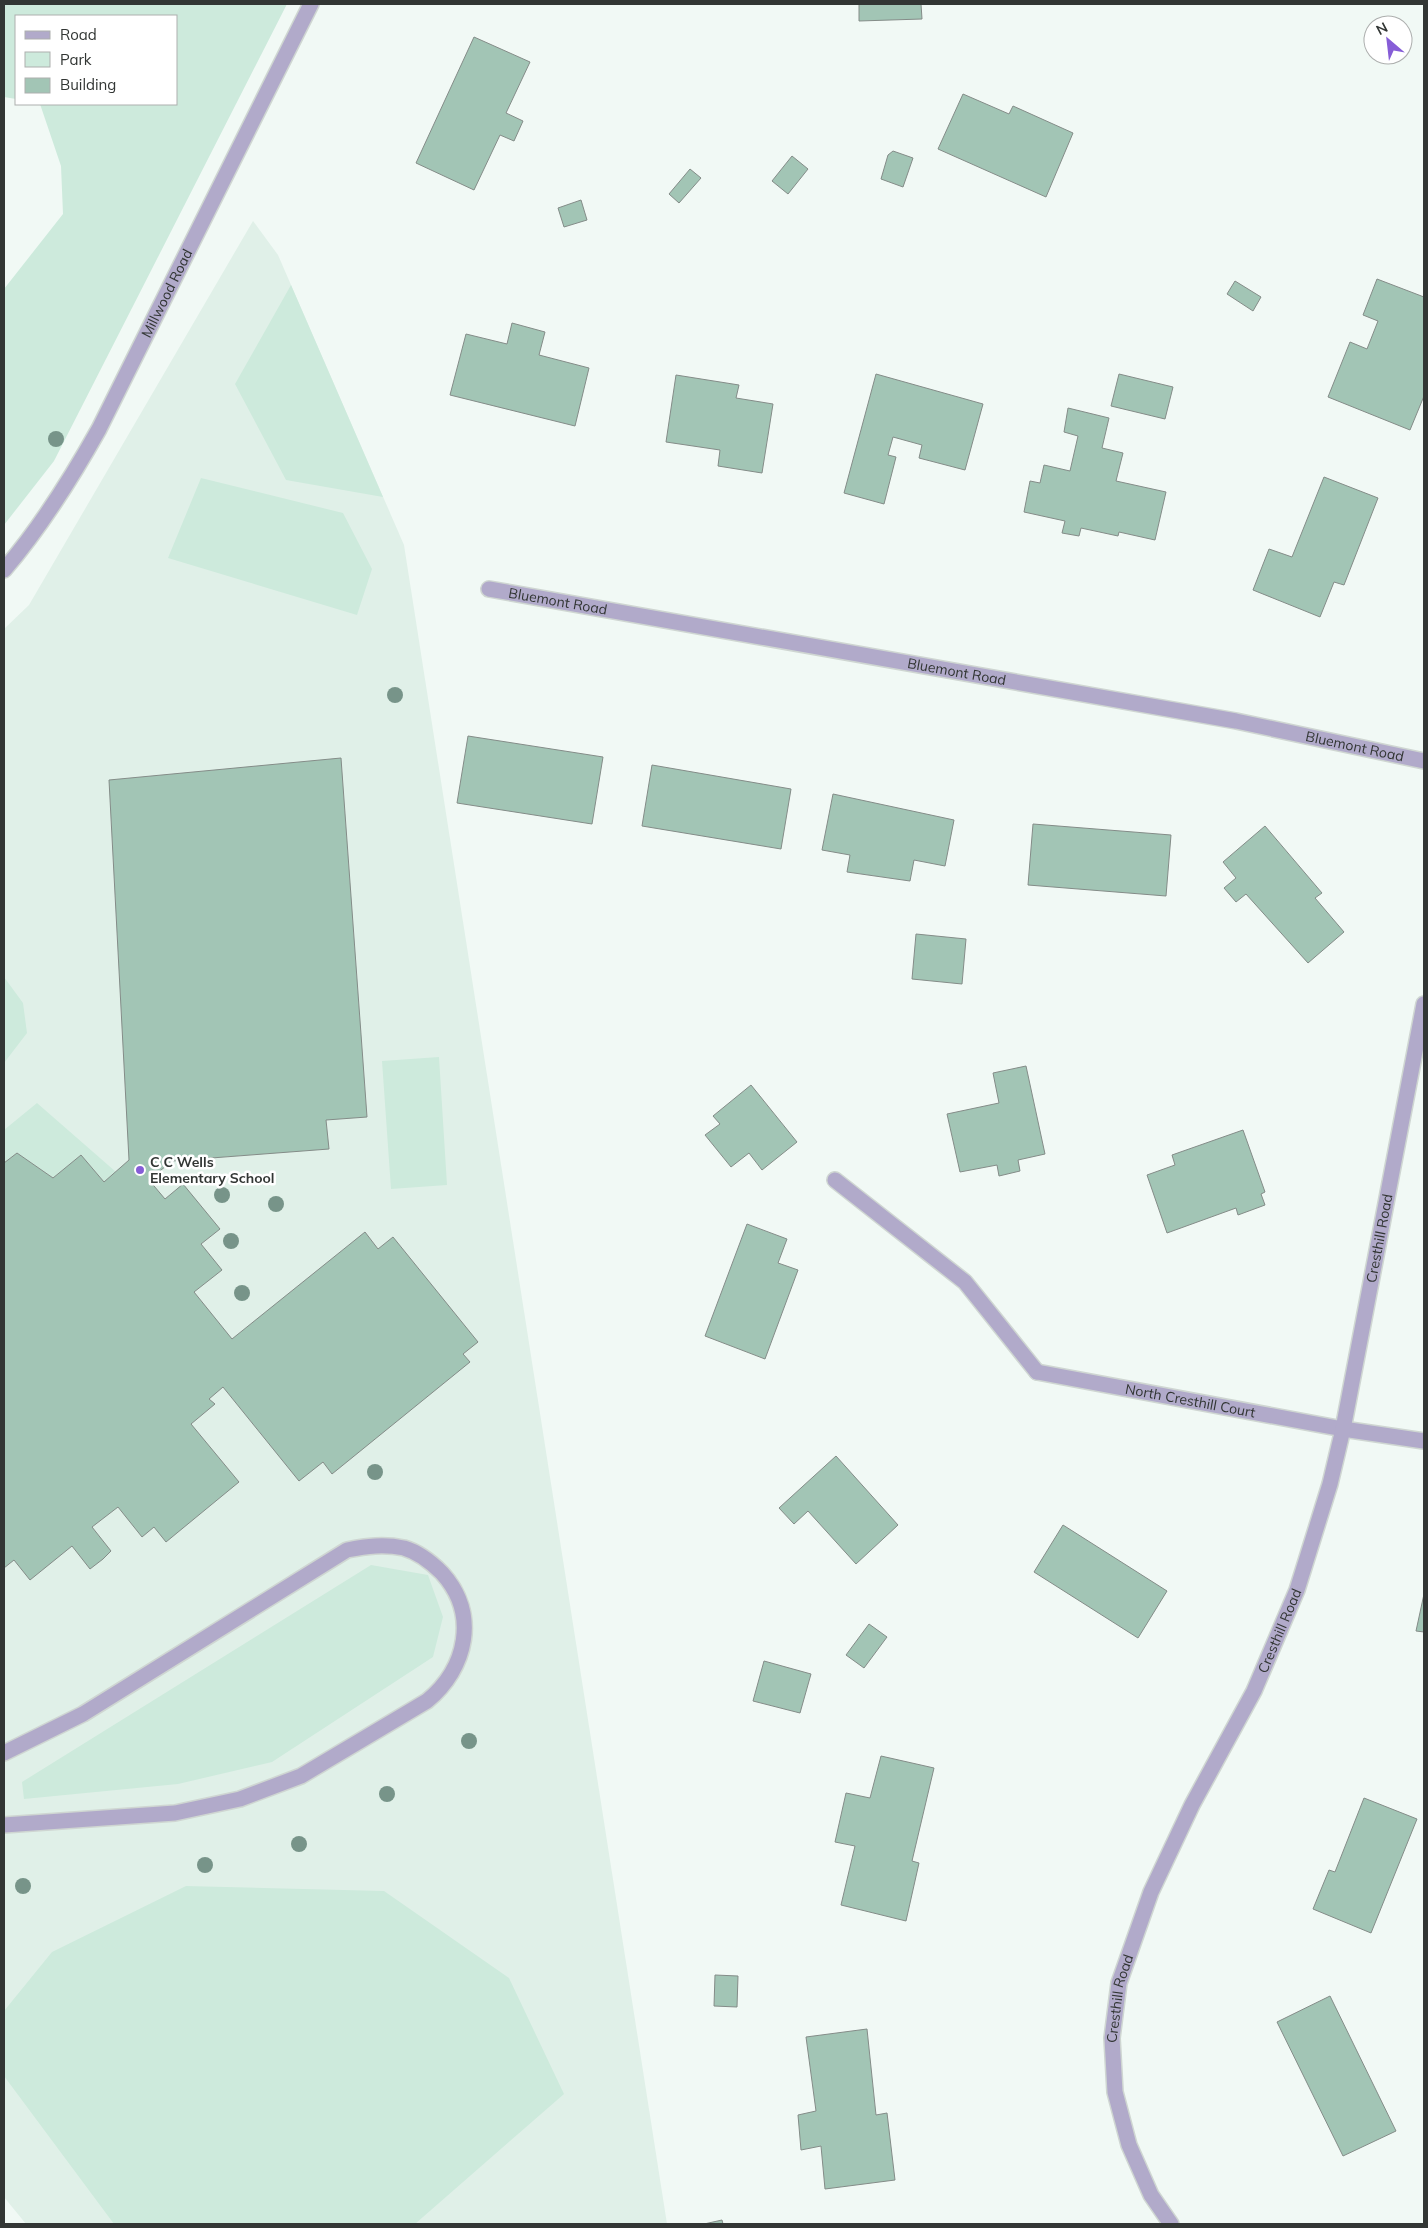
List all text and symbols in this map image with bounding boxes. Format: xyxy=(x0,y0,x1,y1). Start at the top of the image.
legend xyxy=(15,15,178,105)
north arrow xyxy=(1363,15,1413,65)
text: N xyxy=(1373,18,1391,39)
text: Road xyxy=(60,25,97,44)
text: Park xyxy=(60,50,92,69)
text: Building xyxy=(60,75,116,94)
street label: Millwood Road xyxy=(137,246,196,340)
street label: Bluemont Road xyxy=(507,584,609,619)
street label: Bluemont Road xyxy=(906,654,1008,689)
street label: Bluemont Road xyxy=(1304,727,1406,765)
place label: C C Wells Elementary School xyxy=(150,1153,274,1187)
marker: C C Wells Elementary School xyxy=(134,1164,146,1176)
street label: Cresthill Road xyxy=(1362,1192,1397,1284)
street label: North Cresthill Court xyxy=(1124,1380,1257,1422)
street label: Cresthill Road xyxy=(1254,1586,1306,1676)
street label: Cresthill Road xyxy=(1103,1952,1137,2043)

